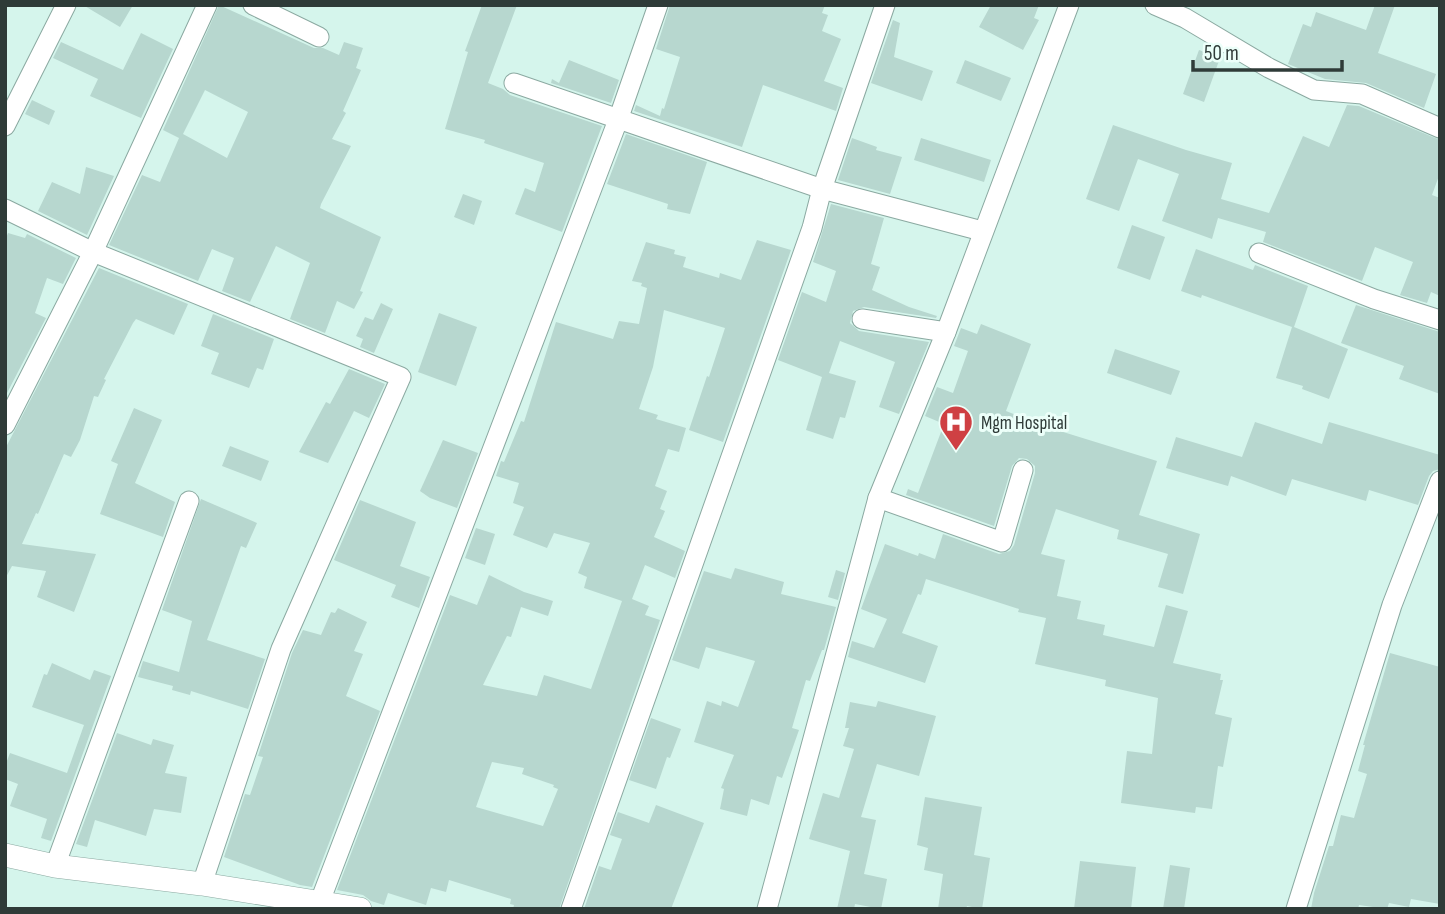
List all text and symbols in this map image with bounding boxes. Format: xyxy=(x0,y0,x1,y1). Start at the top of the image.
scale bar xyxy=(1193,28,1342,72)
text: 50 m xyxy=(1204,41,1239,66)
hospital icon: Mgm Hospital xyxy=(937,403,975,452)
place label: Mgm Hospital xyxy=(981,412,1067,435)

